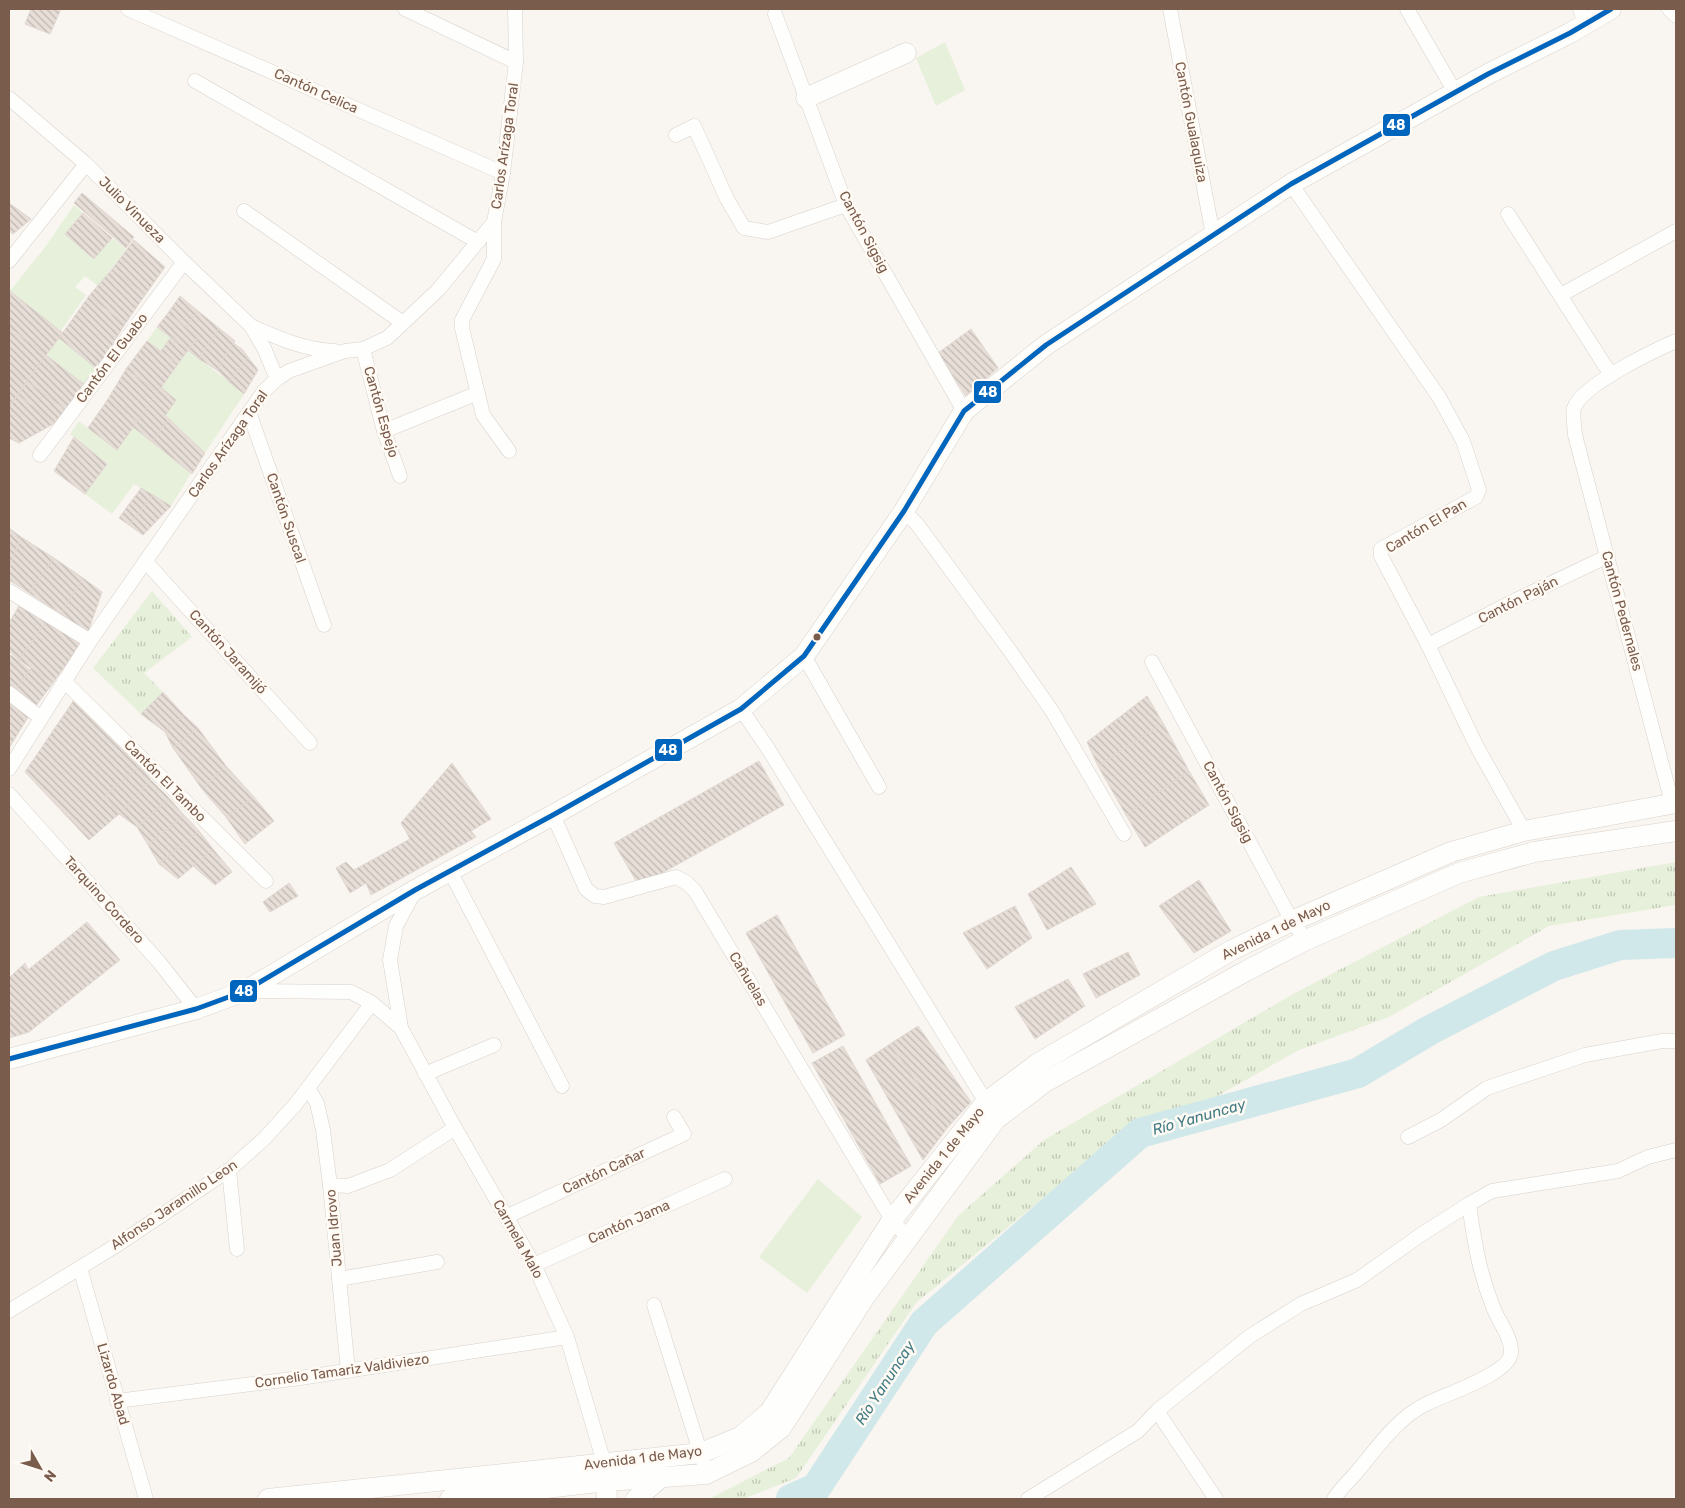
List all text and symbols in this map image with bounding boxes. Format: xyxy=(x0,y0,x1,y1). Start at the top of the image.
street label: Cantón Gualaquiza xyxy=(1171,60,1211,184)
street label: Cantón Celica xyxy=(271,65,361,117)
street label: Carlos Arízaga Toral xyxy=(488,82,522,210)
line badge: 48 xyxy=(1382,113,1411,137)
text: 48 xyxy=(1386,117,1406,134)
street label: Julio Vinueza xyxy=(95,173,169,247)
street label: Cantón Sigsig xyxy=(835,188,893,276)
street label: Cantón El Guabo xyxy=(73,310,151,406)
street label: Cantón Espejo xyxy=(360,364,402,460)
line badge: 48 xyxy=(973,380,1002,404)
text: 48 xyxy=(978,384,998,401)
street label: Carlos Arízaga Toral xyxy=(185,387,271,501)
street label: Cantón Suscal xyxy=(263,471,309,565)
street label: Cantón El Pan xyxy=(1383,495,1469,557)
street label: Cantón Pedernales xyxy=(1598,549,1646,673)
street label: Cantón Paján xyxy=(1475,573,1561,627)
street label: Cantón Jaramijó xyxy=(186,606,270,698)
unlabelled marker xyxy=(812,632,822,642)
street label: Cantón El Tambo xyxy=(120,736,210,826)
line badge: 48 xyxy=(654,738,683,762)
text: 48 xyxy=(658,742,678,759)
street label: Cantón Sigsig xyxy=(1199,758,1257,846)
street label: Tarquino Cordero xyxy=(60,853,148,947)
street label: Avenida 1 de Mayo xyxy=(1219,896,1333,964)
street label: Cañuelas xyxy=(725,949,771,1009)
line badge: 48 xyxy=(229,979,258,1003)
text: 48 xyxy=(234,983,254,1000)
water label: Río Yanuncay xyxy=(1150,1095,1248,1139)
street label: Avenida 1 de Mayo xyxy=(900,1103,988,1207)
street label: Cantón Cañar xyxy=(560,1144,649,1198)
street label: Alfonso Jaramillo Leon xyxy=(108,1156,240,1254)
street label: Juan Idrovo xyxy=(322,1189,346,1267)
street label: Cantón Jama xyxy=(586,1196,672,1248)
street label: Carmela Malo xyxy=(489,1197,547,1281)
water label: Río Yanuncay xyxy=(851,1337,919,1428)
street label: Lizardo Abad xyxy=(93,1341,133,1427)
street label: Cornelio Tamariz Valdiviezo xyxy=(254,1350,430,1392)
street label: Avenida 1 de Mayo xyxy=(583,1442,703,1474)
north arrow xyxy=(15,1443,65,1493)
text: N xyxy=(40,1467,59,1485)

